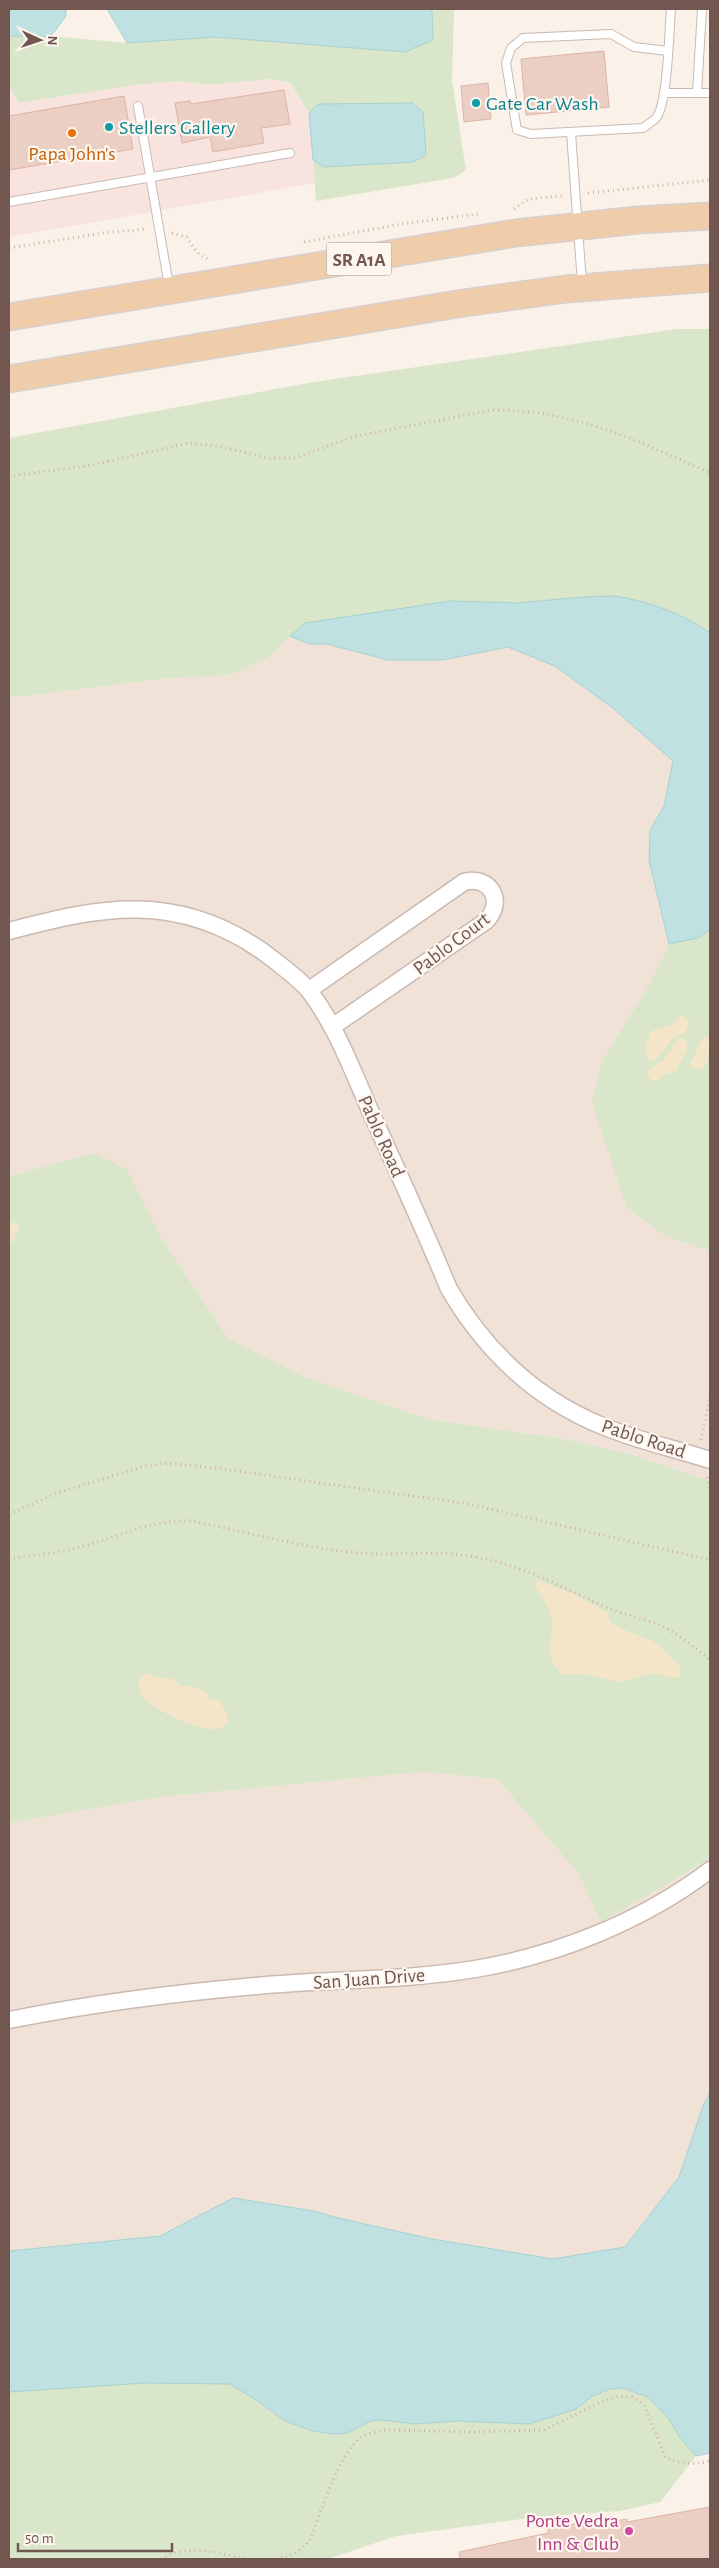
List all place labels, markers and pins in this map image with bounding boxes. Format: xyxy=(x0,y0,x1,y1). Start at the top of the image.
place label: Gate Car Wash xyxy=(486,94,599,114)
marker: Gate Car Wash xyxy=(470,97,482,109)
place label: Stellers Gallery xyxy=(119,118,236,138)
marker: Stellers Gallery xyxy=(103,121,115,133)
marker: Papa John's xyxy=(66,127,78,139)
place label: Papa John's xyxy=(28,144,116,164)
place label: Ponte Vedra Inn & Club xyxy=(525,2511,619,2554)
marker: Ponte Vedra Inn & Club xyxy=(623,2525,635,2537)

